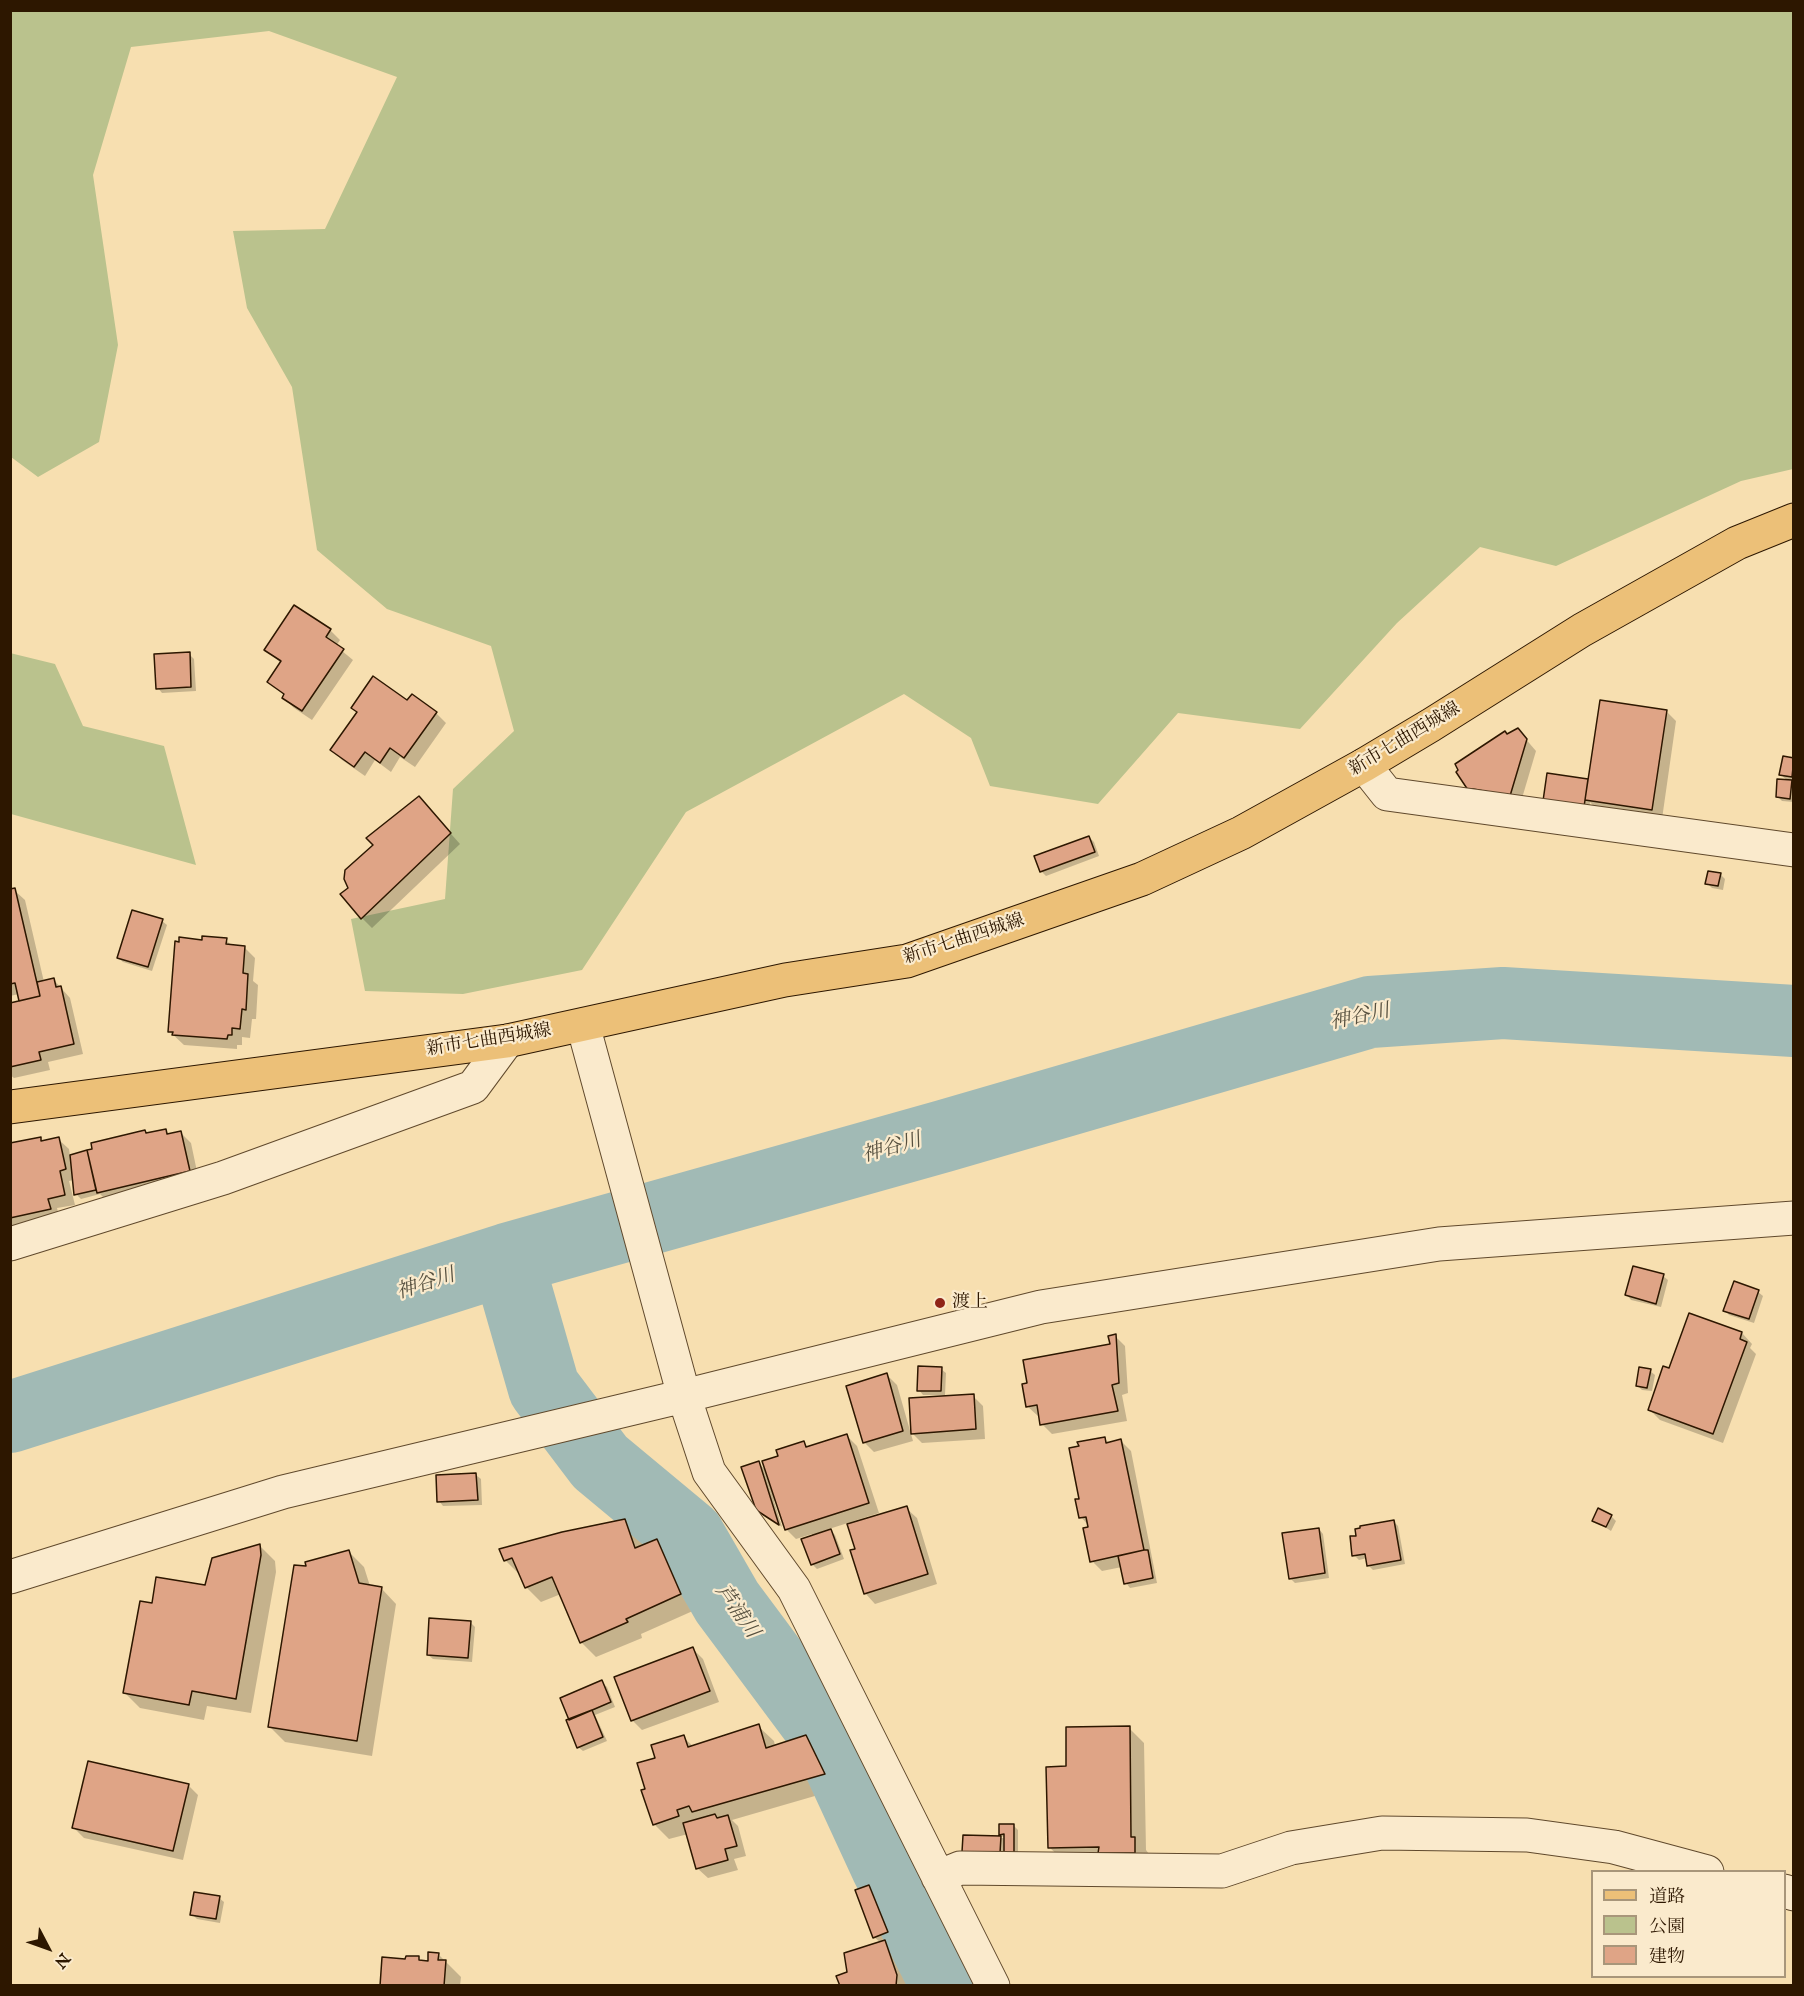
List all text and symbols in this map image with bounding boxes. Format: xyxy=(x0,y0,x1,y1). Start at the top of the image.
street label: 新市七曲西城線 xyxy=(1345,698,1465,782)
street label: 新市七曲西城線 xyxy=(901,910,1027,970)
water label: 神谷川 xyxy=(1328,1000,1392,1036)
street label: 新市七曲西城線 xyxy=(425,1020,553,1062)
water label: 神谷川 xyxy=(860,1129,924,1169)
water label: 神谷川 xyxy=(394,1264,458,1306)
place label: 渡上 xyxy=(952,1292,988,1314)
marker: 渡上 xyxy=(933,1296,947,1310)
water label: 芦浦川 xyxy=(709,1581,763,1643)
legend xyxy=(1591,1870,1786,1978)
text: 道路 xyxy=(1649,1886,1685,1909)
text: 公園 xyxy=(1649,1916,1685,1939)
north arrow xyxy=(18,1918,78,1978)
text: 建物 xyxy=(1649,1946,1685,1969)
text: N xyxy=(49,1948,74,1972)

